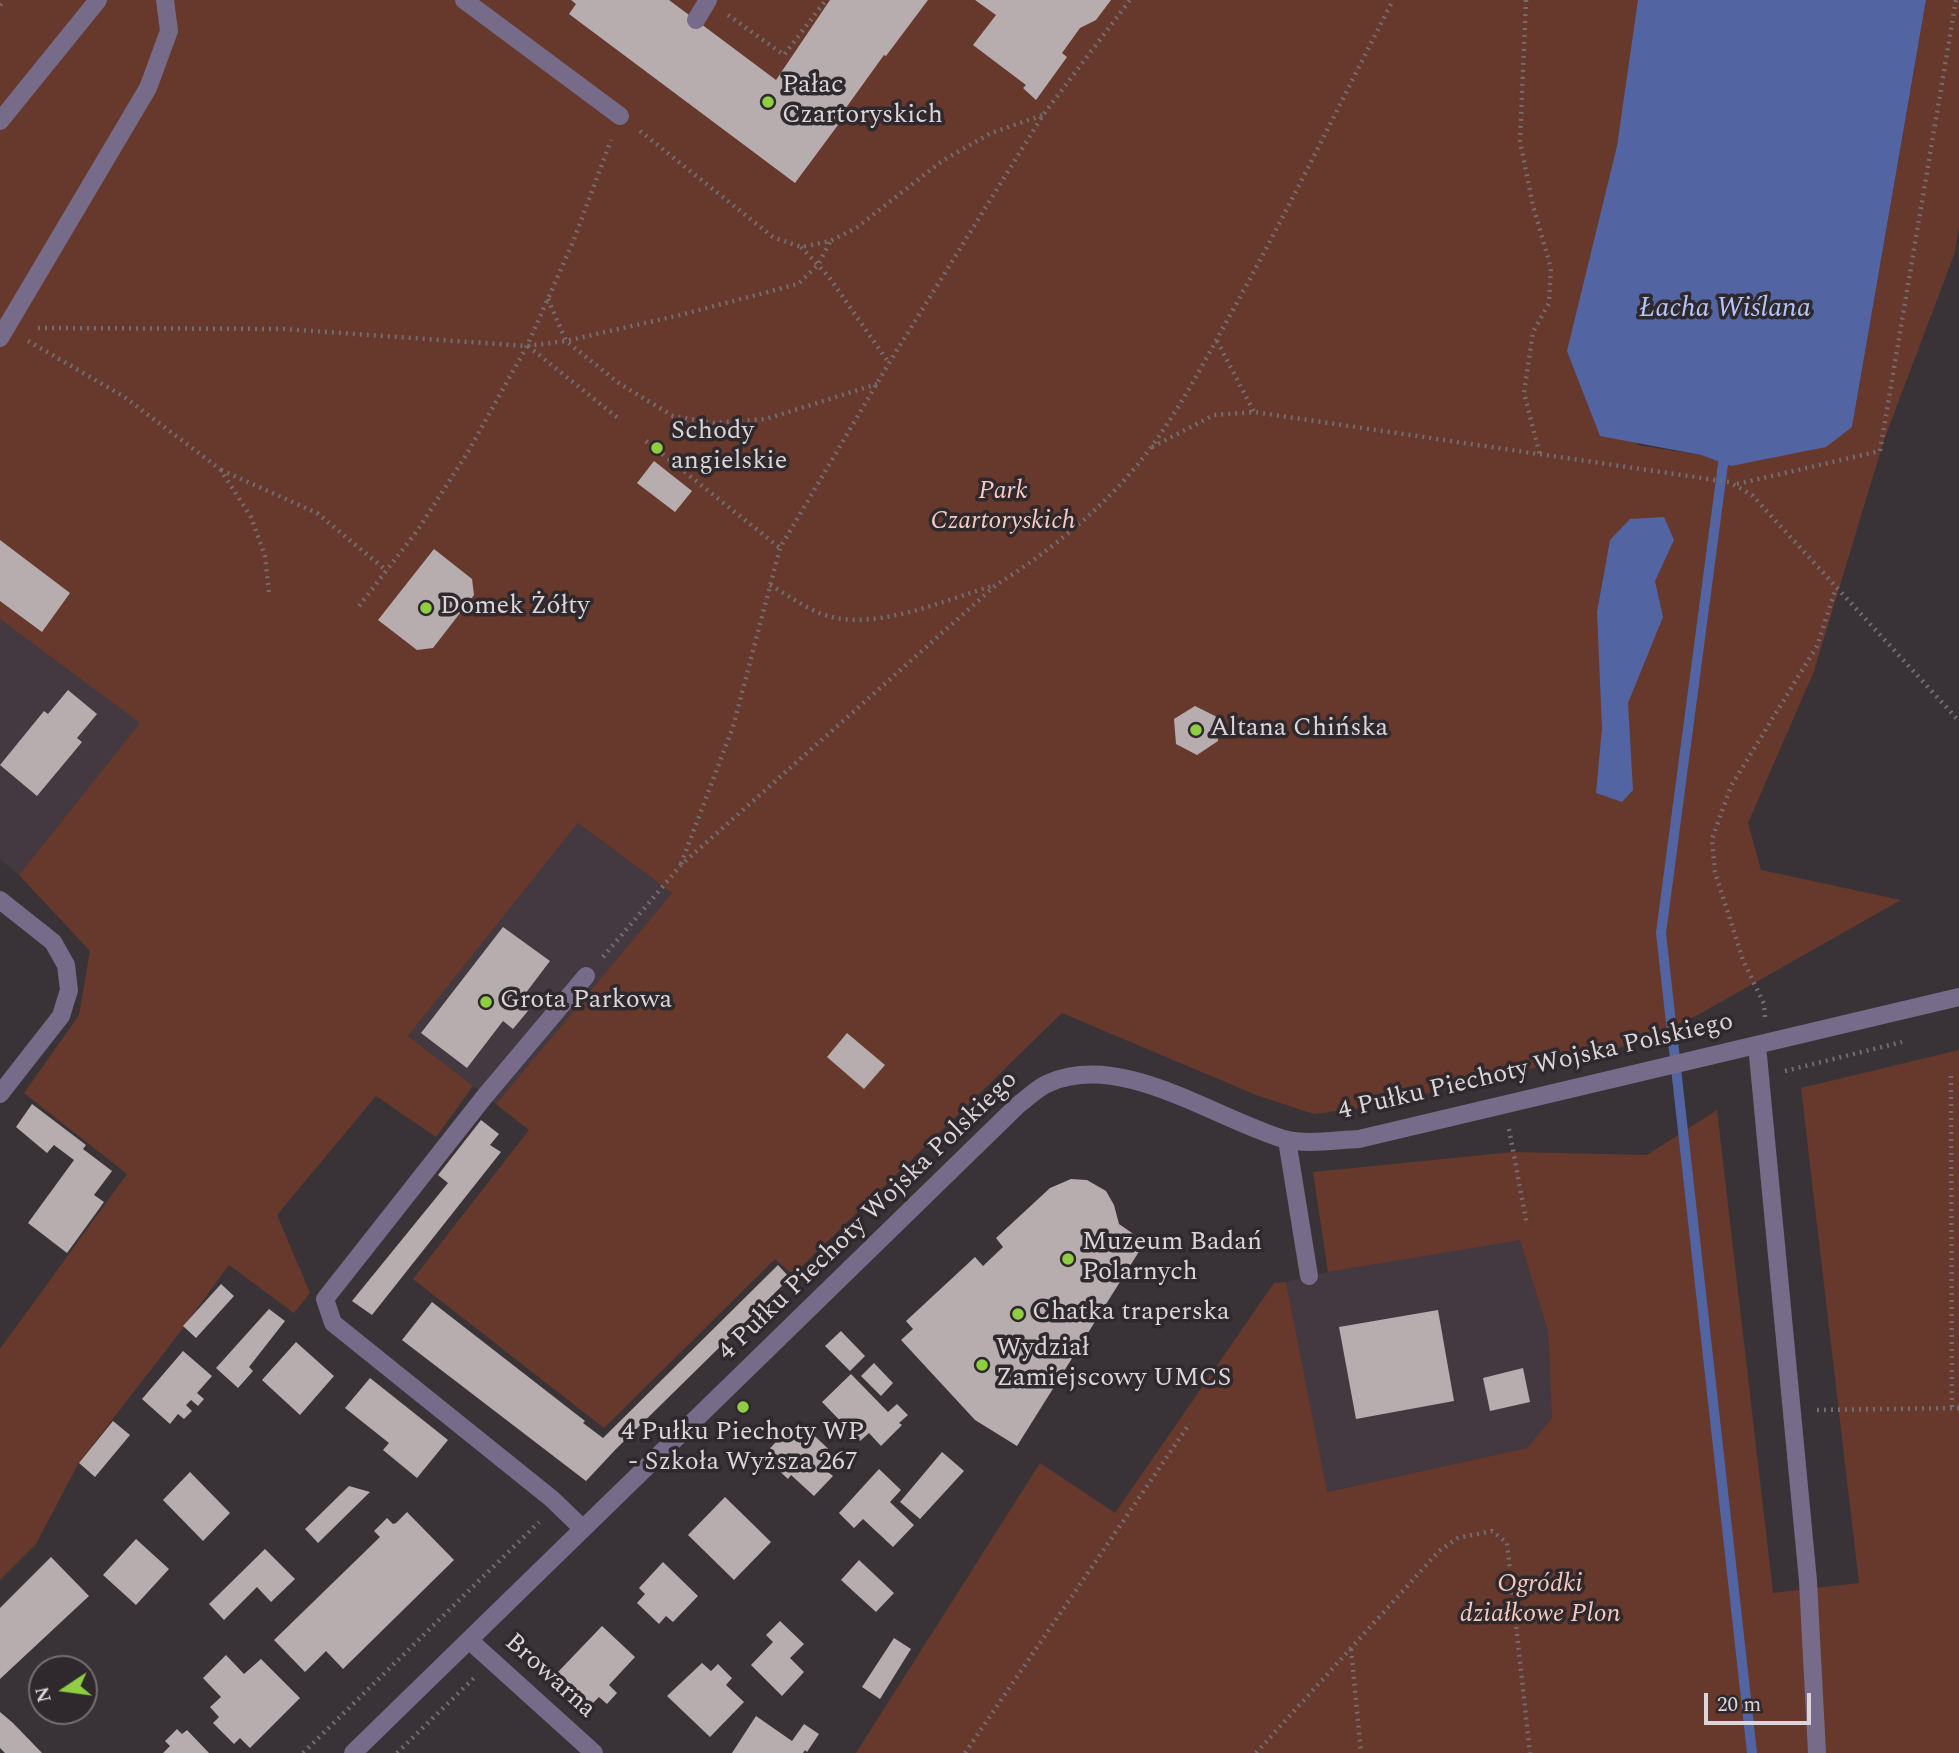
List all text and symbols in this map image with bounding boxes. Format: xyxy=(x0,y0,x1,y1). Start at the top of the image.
place label: Pałac Czartoryskich xyxy=(782,71,943,132)
marker: Pałac Czartoryskich xyxy=(760,94,776,110)
water label: Łacha Wiślana xyxy=(1639,294,1811,328)
place label: Schody angielskie xyxy=(671,417,787,478)
marker: Schody angielskie xyxy=(649,440,665,456)
park label: Park Czartoryskich xyxy=(930,477,1076,538)
place label: Domek Żółty xyxy=(440,592,590,624)
marker: Domek Żółty xyxy=(418,600,434,616)
place label: Altana Chińska xyxy=(1210,714,1388,746)
marker: Altana Chińska xyxy=(1188,722,1204,738)
place label: Grota Parkowa xyxy=(500,986,672,1018)
marker: Grota Parkowa xyxy=(478,994,494,1010)
street label: 4 Pułku Piechoty Wojska Polskiego xyxy=(1336,1007,1736,1129)
street label: 4 Pułku Piechoty Wojska Polskiego xyxy=(713,1065,1025,1369)
place label: Muzeum Badań Polarnych xyxy=(1082,1228,1262,1290)
marker: Muzeum Badań Polarnych xyxy=(1060,1251,1076,1267)
place label: Chatka traperska xyxy=(1032,1298,1230,1330)
marker: Chatka traperska xyxy=(1010,1306,1026,1322)
place label: Wydział Zamiejscowy UMCS xyxy=(996,1334,1231,1396)
marker: Wydział Zamiejscowy UMCS xyxy=(974,1357,990,1373)
marker: 4 Pułku Piechoty WP - Szkoła Wyższa 267 xyxy=(735,1399,751,1415)
place label: 4 Pułku Piechoty WP - Szkoła Wyższa 267 xyxy=(622,1418,864,1480)
park label: Ogródki działkowe Plon xyxy=(1460,1570,1620,1632)
street label: Browarna xyxy=(497,1628,601,1726)
north arrow xyxy=(28,1655,98,1725)
scale bar xyxy=(1707,1680,1814,1724)
text: N xyxy=(28,1684,60,1705)
text: 20 m xyxy=(1717,1689,1761,1721)

